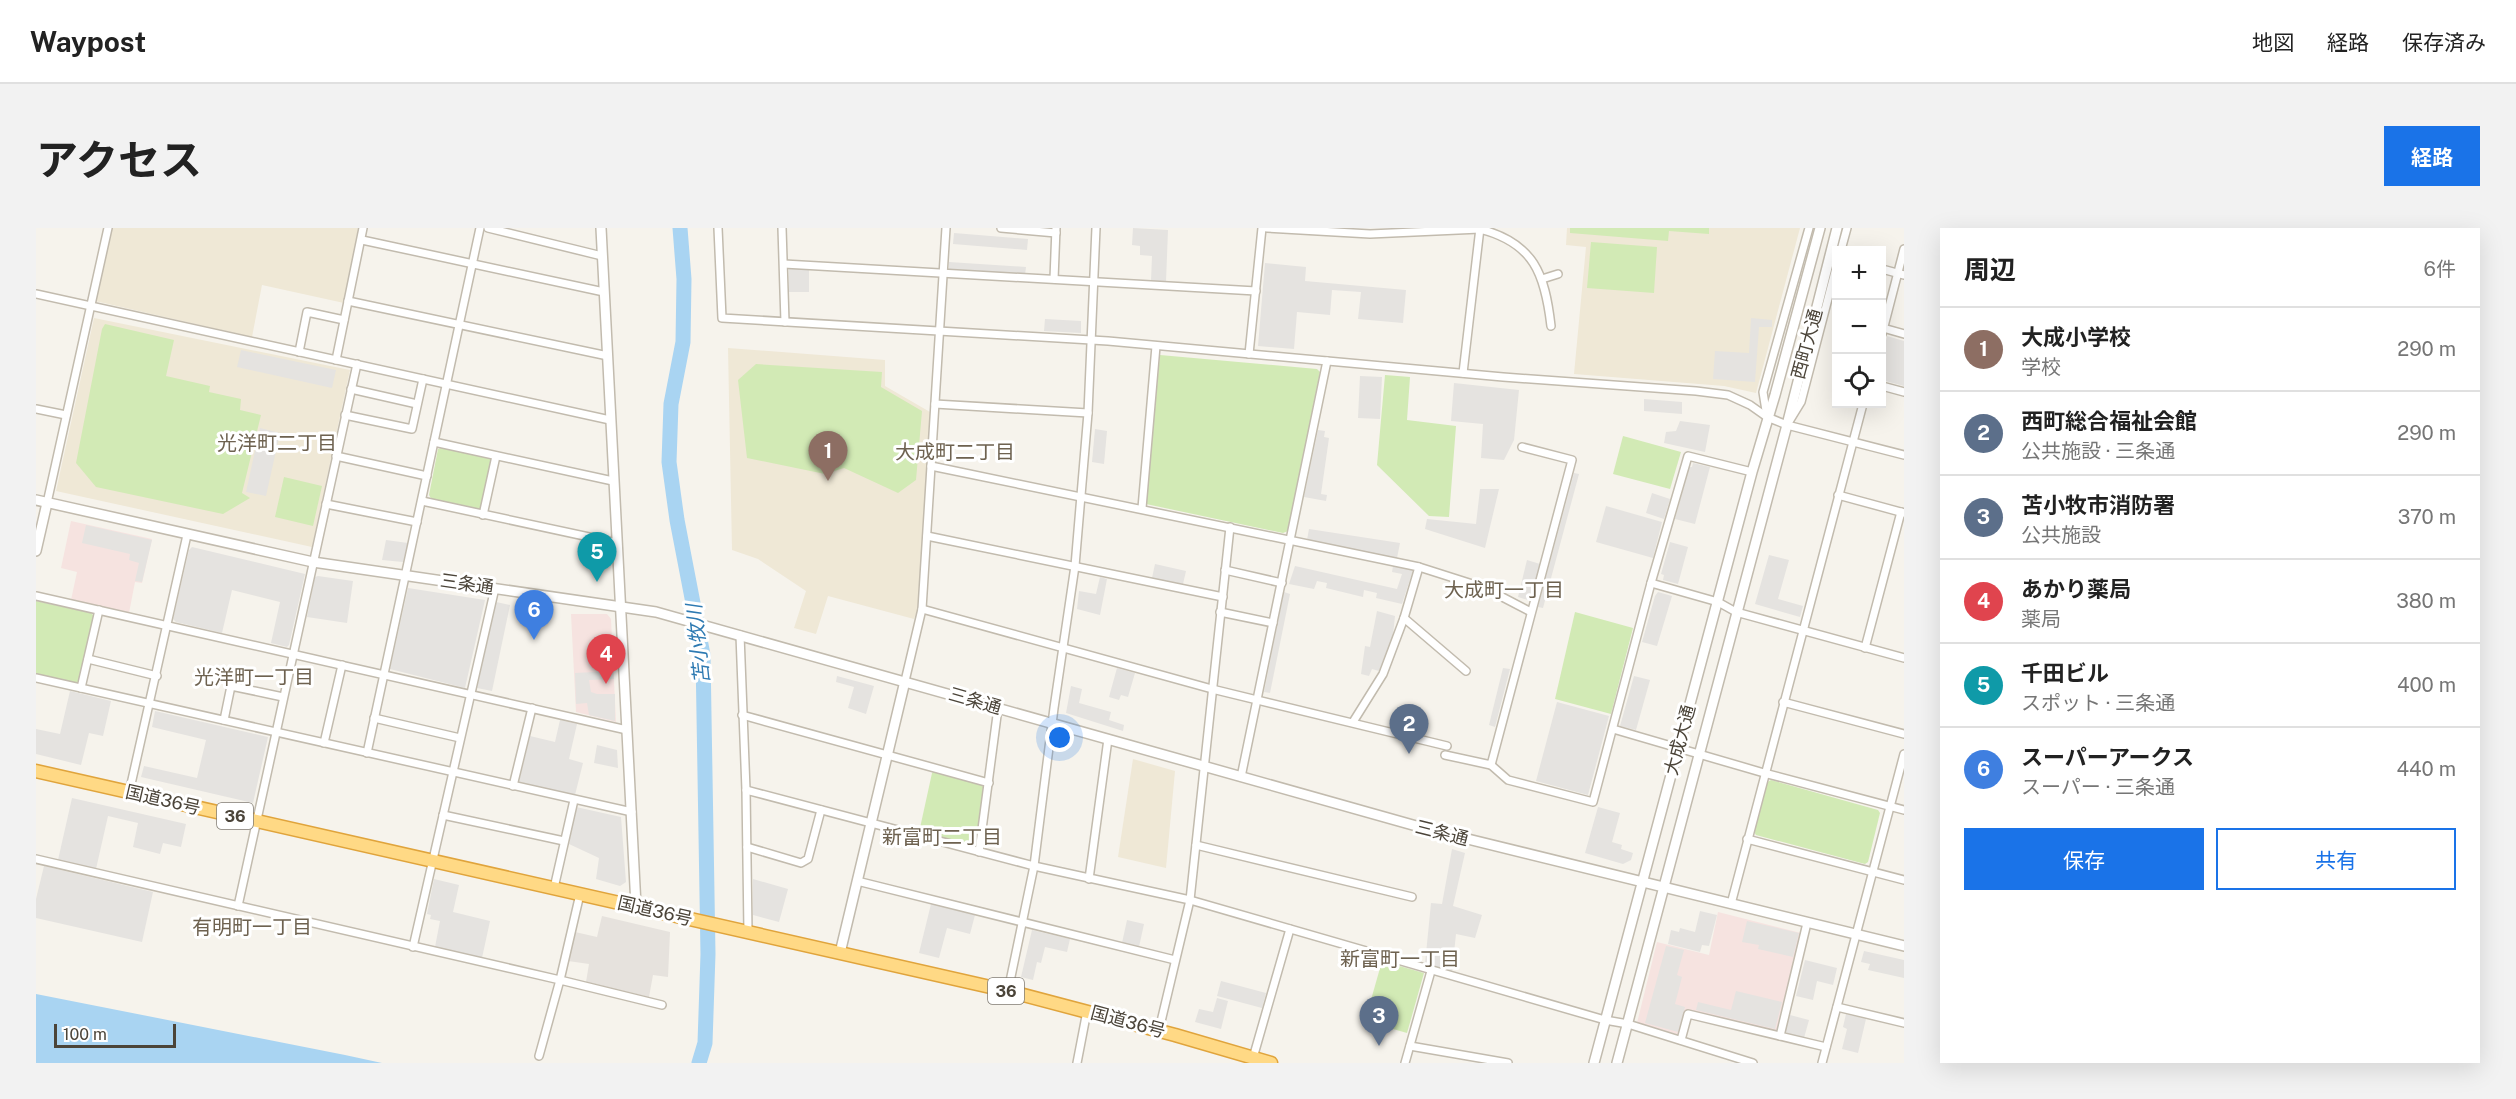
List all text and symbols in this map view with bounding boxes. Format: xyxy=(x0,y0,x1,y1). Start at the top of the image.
text: Waypost xyxy=(30,25,146,58)
text: 地図 xyxy=(2252,30,2294,55)
text: 経路 xyxy=(2327,30,2369,55)
text: 保存済み xyxy=(2402,30,2486,55)
button: 経路 xyxy=(2384,126,2480,186)
text: アクセス xyxy=(36,135,202,184)
map controls xyxy=(1832,246,1886,408)
button: + xyxy=(1832,246,1886,300)
text: 周辺 xyxy=(1964,254,2016,285)
text: 6件 xyxy=(2424,257,2456,281)
button: − xyxy=(1832,300,1886,354)
street label: 西町大通 xyxy=(1787,306,1826,381)
text: 大成小学校 xyxy=(2021,324,2131,350)
text: 1 xyxy=(1979,337,1988,361)
text: 290 m xyxy=(2397,337,2456,361)
button: locate xyxy=(1832,354,1886,408)
text: 学校 xyxy=(2021,355,2061,379)
text: 西町総合福祉会館 xyxy=(2021,408,2197,434)
text: 2 xyxy=(1977,421,1990,445)
text: 290 m xyxy=(2397,421,2456,445)
district label: 光洋町二丁目 xyxy=(217,431,337,455)
pin: 1 xyxy=(808,432,848,481)
text: 公共施設 · 三条通 xyxy=(2021,439,2175,463)
district label: 大成町二丁目 xyxy=(895,440,1015,464)
text: 苫小牧市消防署 xyxy=(2021,492,2175,518)
text: 3 xyxy=(1977,505,1990,529)
text: 370 m xyxy=(2398,505,2456,529)
text: 公共施設 xyxy=(2021,523,2101,547)
pin: 5 xyxy=(578,532,616,582)
street label: 三条通 xyxy=(439,569,495,598)
text: あかり薬局 xyxy=(2021,576,2131,602)
district label: 大成町一丁目 xyxy=(1444,578,1564,602)
text: 4 xyxy=(1977,589,1990,613)
text: 380 m xyxy=(2396,589,2456,613)
pin: 6 xyxy=(514,590,554,640)
water label: 苫小牧川 xyxy=(682,601,714,685)
text: 薬局 xyxy=(2021,607,2061,631)
pin: 4 xyxy=(586,634,626,684)
text: 千田ビル xyxy=(2021,660,2109,686)
district label: 光洋町一丁目 xyxy=(194,665,314,689)
text: 5 xyxy=(1977,673,1990,697)
text: 400 m xyxy=(2397,673,2456,697)
street label: 三条通 xyxy=(946,683,1004,718)
text: スポット · 三条通 xyxy=(2021,691,2175,715)
street label: 大成大通 xyxy=(1660,702,1699,777)
pin: 2 xyxy=(1390,704,1428,754)
your location xyxy=(1045,723,1074,752)
text: スーパーアークス xyxy=(2021,744,2194,770)
text: 6 xyxy=(1977,757,1990,781)
text: 440 m xyxy=(2396,757,2456,781)
text: スーパー · 三条通 xyxy=(2021,775,2175,799)
street label: 国道36号 xyxy=(124,781,203,818)
road number: 36 xyxy=(217,803,253,829)
street label: 三条通 xyxy=(1413,816,1471,849)
district label: 新富町二丁目 xyxy=(882,825,1002,849)
button: 保存 xyxy=(1964,828,2204,890)
button: 共有 xyxy=(2216,828,2456,890)
street label: 国道36号 xyxy=(616,892,695,929)
district label: 有明町一丁目 xyxy=(192,915,312,939)
district label: 新富町一丁目 xyxy=(1340,947,1460,971)
road number: 36 xyxy=(988,978,1024,1004)
pin: 3 xyxy=(1360,996,1398,1046)
street label: 国道36号 xyxy=(1088,1001,1168,1042)
scale bar xyxy=(54,1021,176,1048)
text: 100 m xyxy=(63,1025,107,1044)

